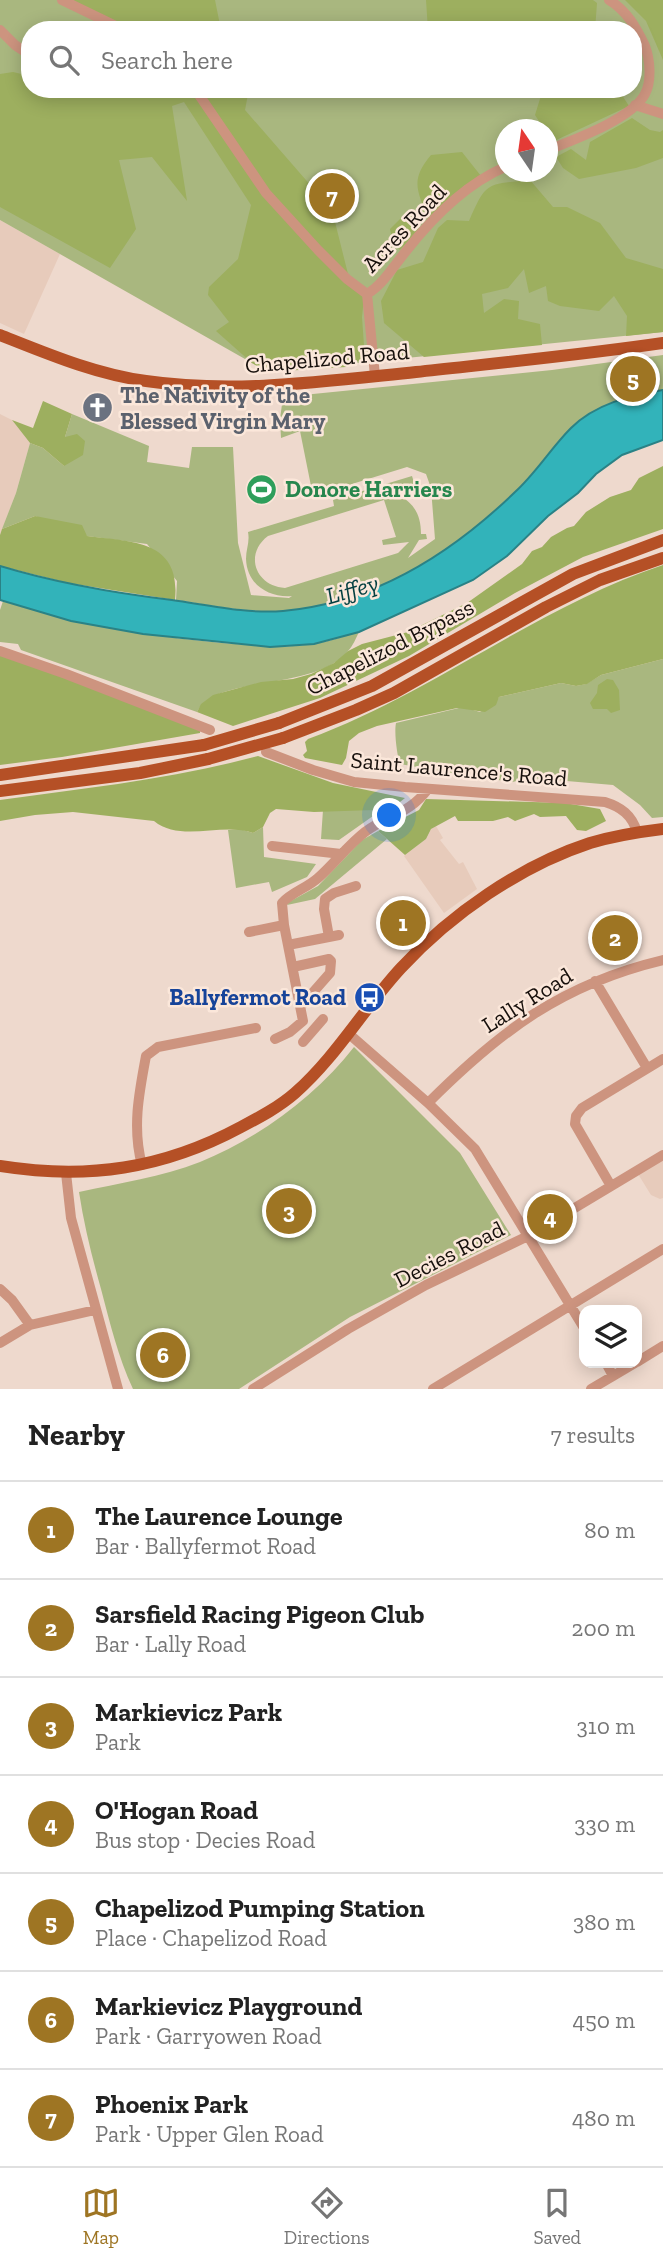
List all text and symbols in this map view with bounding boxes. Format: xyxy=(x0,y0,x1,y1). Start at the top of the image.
search box xyxy=(21,21,642,98)
icon: search xyxy=(45,41,83,79)
text: Search here xyxy=(101,44,233,76)
north arrow xyxy=(495,119,558,182)
pin: 7 xyxy=(309,170,355,222)
street label: Acres Road xyxy=(356,178,452,278)
street label: Chapelizod Road xyxy=(244,337,411,379)
pin: 5 xyxy=(610,353,656,405)
place label: The Nativity of the Blessed Virgin Mary xyxy=(120,381,326,435)
church icon: The Nativity of the Blessed Virgin Mary xyxy=(80,391,114,425)
sports icon: Donore Harriers xyxy=(245,472,279,506)
place label: Donore Harriers xyxy=(285,475,452,503)
water label: Liffey xyxy=(322,568,382,610)
street label: Chapelizod Bypass xyxy=(301,593,479,701)
street label: Saint Laurence's Road xyxy=(350,746,569,792)
your location xyxy=(372,798,406,832)
pin: 1 xyxy=(380,897,426,949)
pin: 2 xyxy=(592,912,638,964)
street label: Lally Road xyxy=(477,961,578,1039)
bus stop icon: Ballyfermot Road xyxy=(352,980,386,1014)
place label: Ballyfermot Road xyxy=(169,983,346,1011)
pin: 3 xyxy=(266,1185,312,1237)
pin: 4 xyxy=(527,1191,573,1243)
street label: Decies Road xyxy=(389,1214,509,1294)
map controls xyxy=(579,1305,642,1368)
button: layers xyxy=(579,1305,642,1368)
pin: 6 xyxy=(140,1329,186,1381)
text: Nearby xyxy=(28,1417,125,1453)
text: 7 results xyxy=(551,1421,635,1449)
text: The Laurence Lounge xyxy=(95,1500,343,1532)
text: 1 xyxy=(46,1516,56,1544)
text: 80 m xyxy=(584,1516,635,1544)
text: Bar · Ballyfermot Road xyxy=(95,1532,316,1560)
text: Sarsfield Racing Pigeon Club xyxy=(95,1598,424,1630)
text: 2 xyxy=(45,1614,57,1642)
text: 200 m xyxy=(572,1614,635,1642)
text: Bar · Lally Road xyxy=(95,1630,246,1658)
text: Markievicz Park xyxy=(95,1696,282,1728)
text: 3 xyxy=(45,1712,57,1740)
text: 310 m xyxy=(577,1712,635,1740)
text: Park xyxy=(95,1728,141,1756)
text: O'Hogan Road xyxy=(95,1794,258,1826)
text: 4 xyxy=(44,1810,58,1838)
text: 330 m xyxy=(574,1810,635,1838)
text: Bus stop · Decies Road xyxy=(95,1826,315,1854)
text: Chapelizod Pumping Station xyxy=(95,1892,425,1924)
text: 5 xyxy=(45,1908,57,1936)
text: 380 m xyxy=(573,1908,635,1936)
text: Place · Chapelizod Road xyxy=(95,1924,327,1952)
text: Markievicz Playground xyxy=(95,1990,362,2022)
text: 6 xyxy=(45,2006,57,2034)
text: 450 m xyxy=(573,2006,635,2034)
text: Park · Garryowen Road xyxy=(95,2022,322,2050)
text: Phoenix Park xyxy=(95,2088,248,2120)
text: 7 xyxy=(45,2104,57,2132)
text: 480 m xyxy=(572,2104,635,2132)
text: Park · Upper Glen Road xyxy=(95,2120,324,2148)
tab: Map xyxy=(82,2184,120,2249)
tab: Directions xyxy=(284,2184,370,2249)
tab: Saved xyxy=(533,2184,581,2249)

